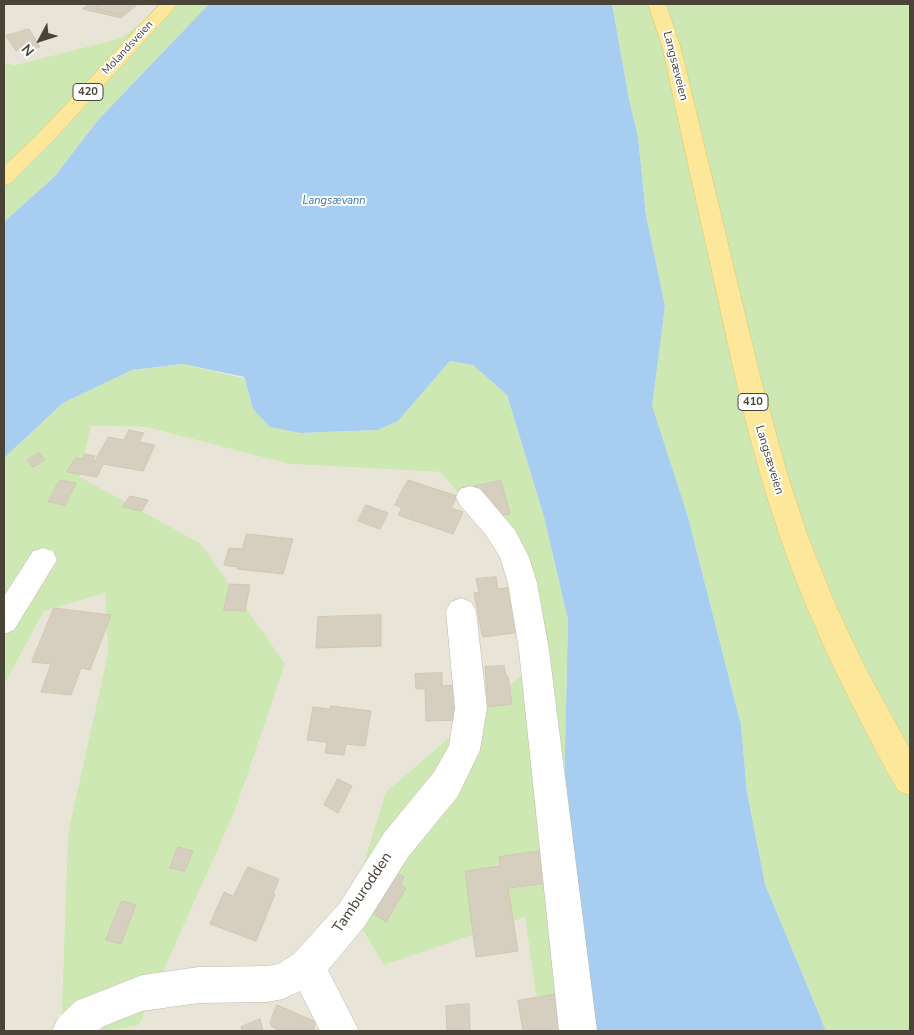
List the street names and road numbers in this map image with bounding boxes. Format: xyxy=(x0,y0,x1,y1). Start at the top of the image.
street label: Molandsveien xyxy=(100,18,156,78)
street label: Langsæveien xyxy=(659,30,691,102)
road number: 420 xyxy=(73,84,103,100)
road number: 410 xyxy=(738,394,768,411)
street label: Langsæveien xyxy=(752,424,786,496)
street label: Tamburodden xyxy=(329,849,397,937)

